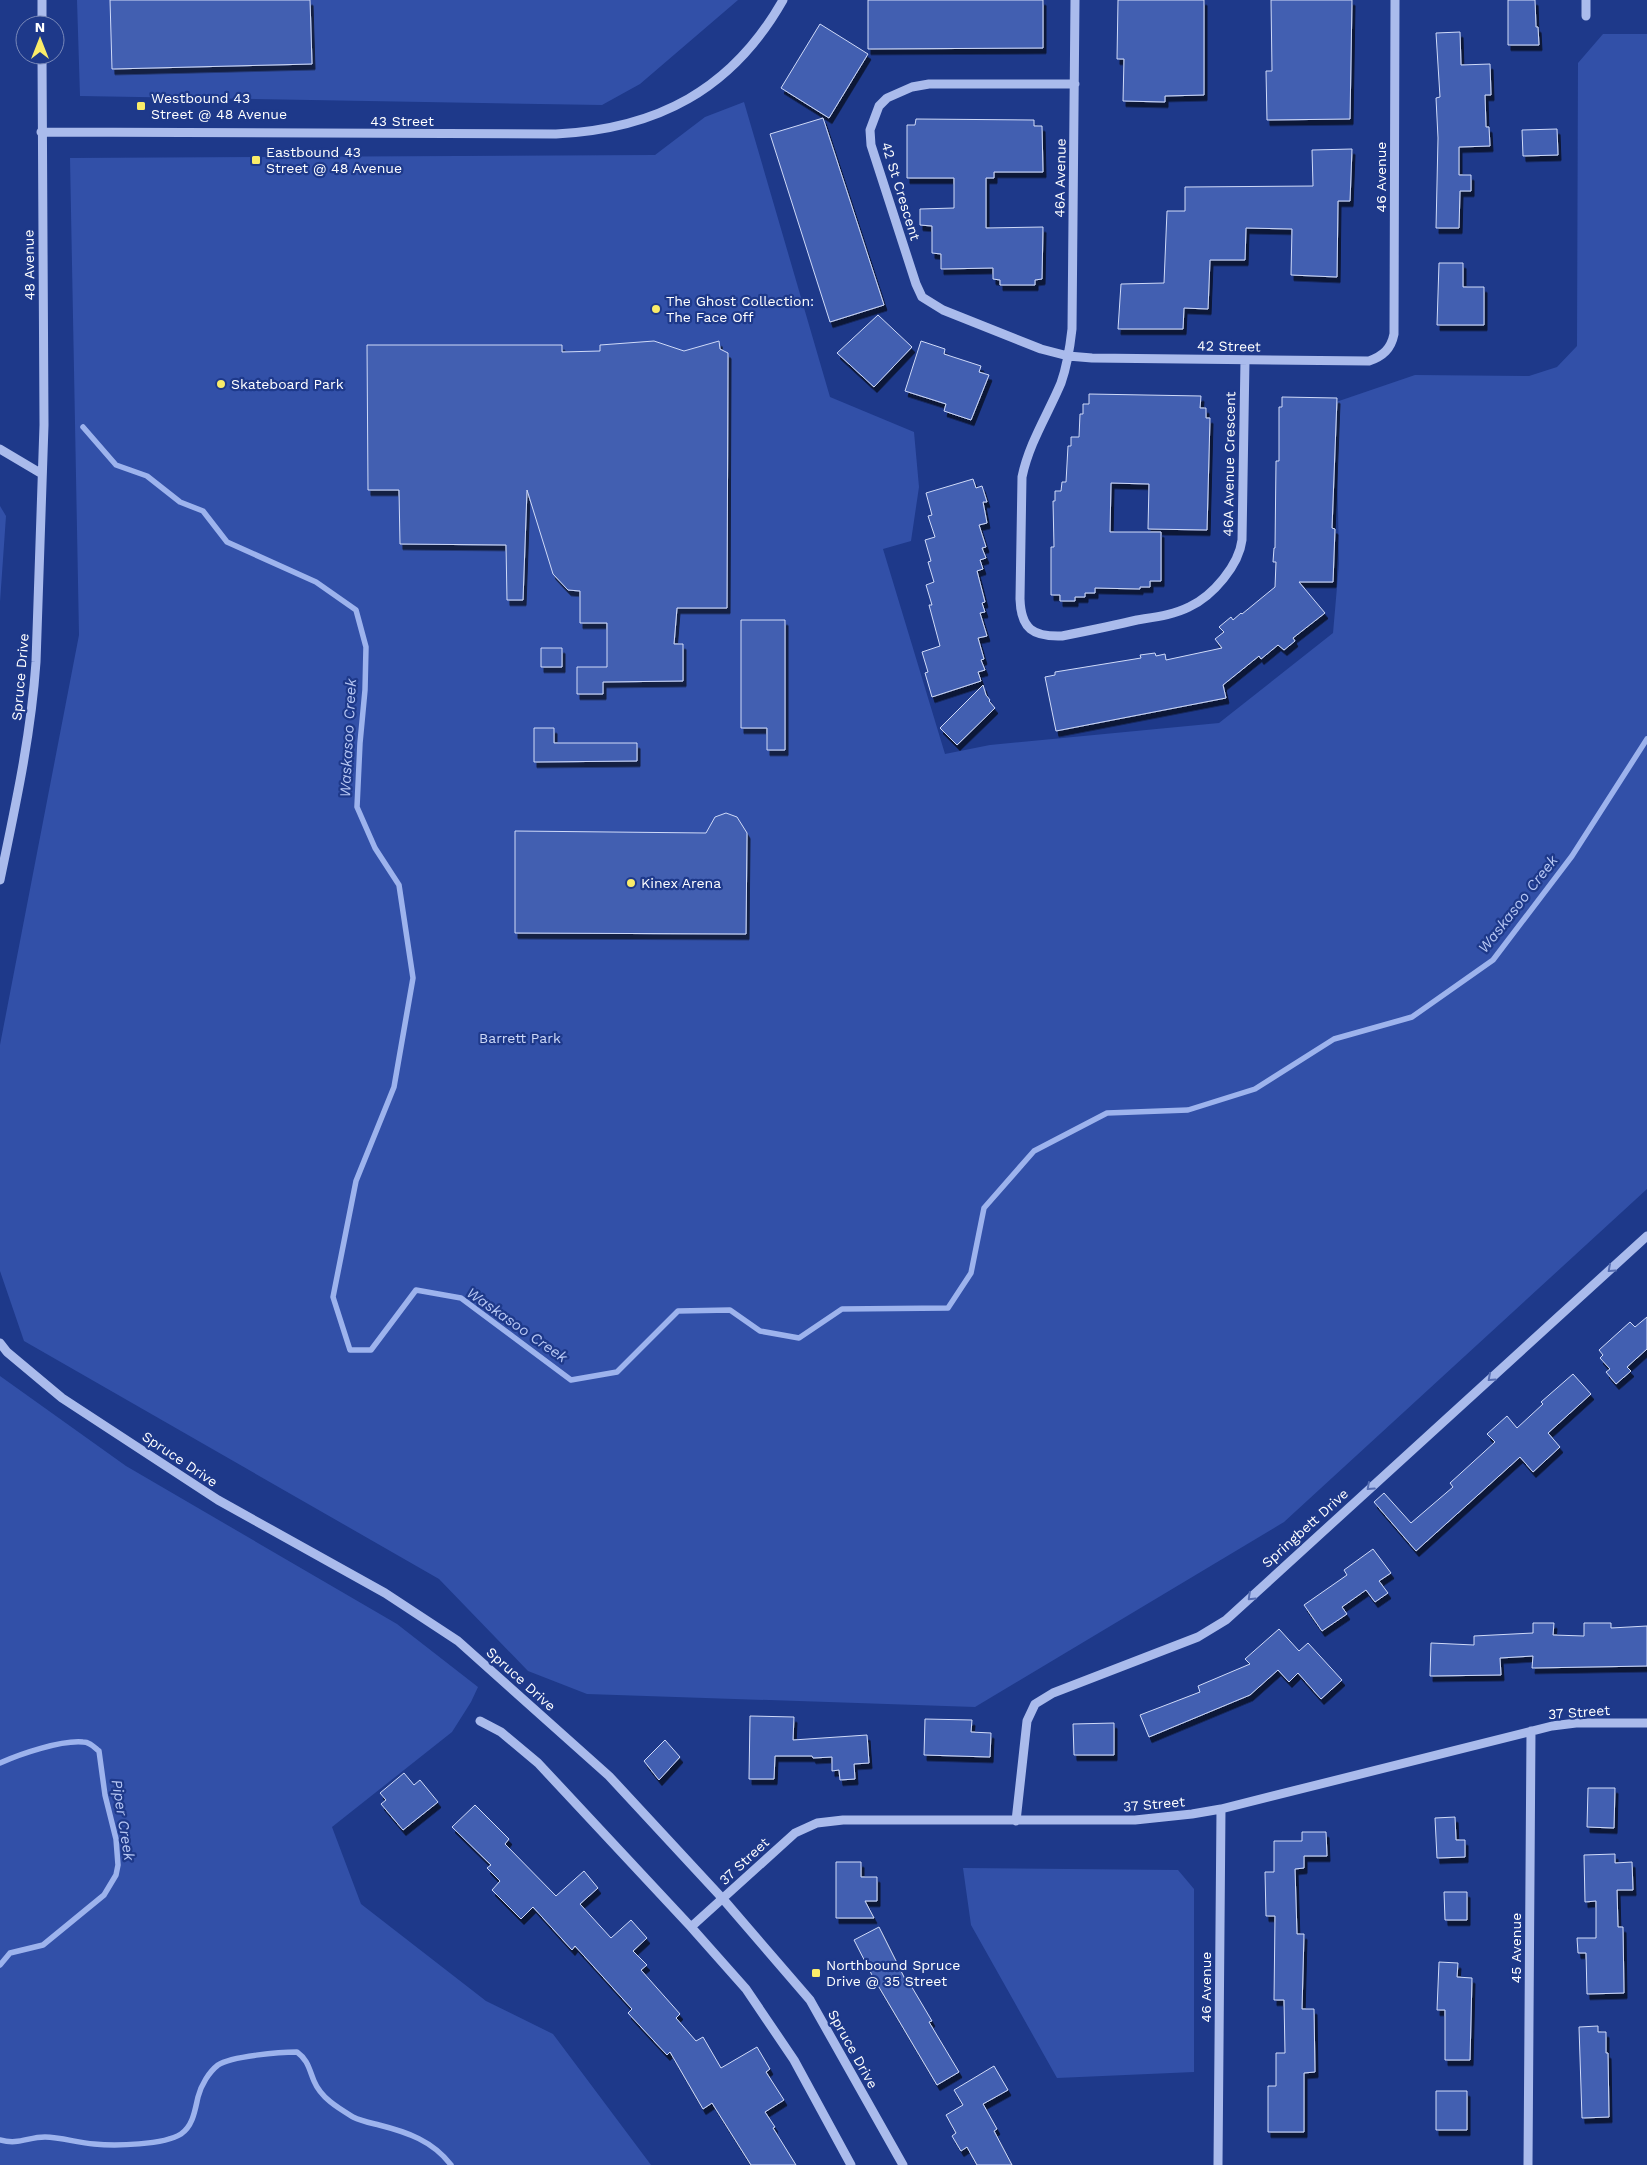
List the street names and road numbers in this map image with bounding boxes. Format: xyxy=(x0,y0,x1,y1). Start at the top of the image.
street label: 43 Street xyxy=(370,113,434,129)
street label: 46A Avenue xyxy=(1051,138,1069,218)
street label: 42 St Crescent xyxy=(878,140,924,242)
street label: 46 Avenue xyxy=(1373,142,1389,212)
street label: 48 Avenue xyxy=(20,229,38,301)
street label: 42 Street xyxy=(1197,337,1261,355)
street label: 46A Avenue Crescent xyxy=(1220,391,1238,537)
street label: Spruce Drive xyxy=(8,633,32,721)
street label: Spruce Drive xyxy=(139,1428,221,1490)
street label: Springbett Drive xyxy=(1259,1485,1351,1571)
street label: Spruce Drive xyxy=(483,1644,559,1714)
street label: 37 Street xyxy=(1548,1702,1611,1722)
street label: 37 Street xyxy=(1122,1793,1186,1815)
street label: 37 Street xyxy=(716,1834,772,1888)
street label: 45 Avenue xyxy=(1508,1913,1524,1983)
street label: 46 Avenue xyxy=(1198,1952,1214,2022)
street label: Spruce Drive xyxy=(825,2007,881,2091)

